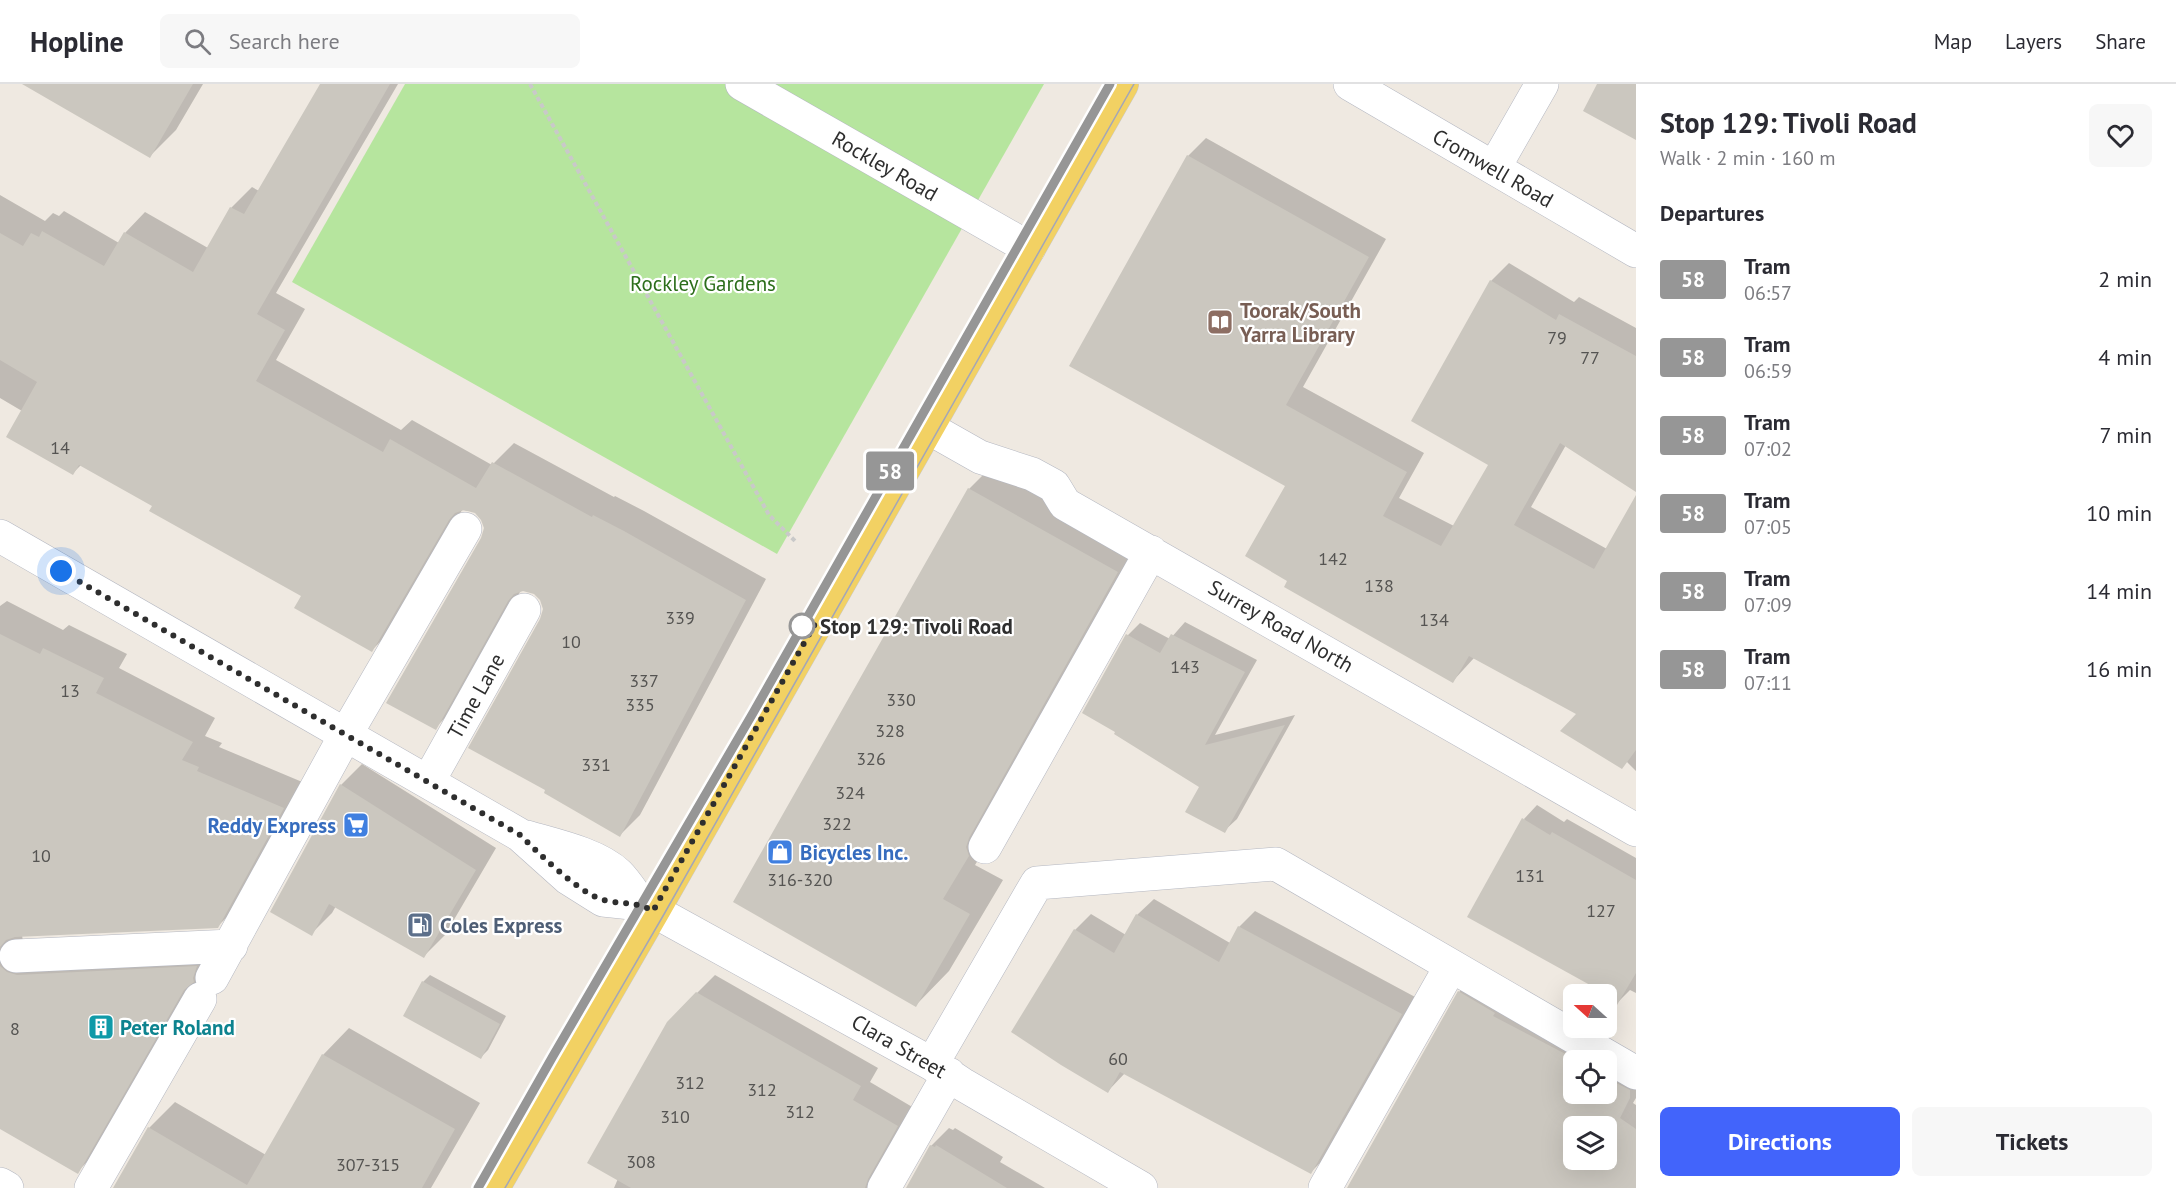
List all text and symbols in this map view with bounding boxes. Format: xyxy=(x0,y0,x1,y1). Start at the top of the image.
search box xyxy=(160,14,580,68)
text: Hopline xyxy=(30,23,124,60)
icon: search xyxy=(181,25,214,58)
text: Search here xyxy=(229,27,340,55)
text: Map xyxy=(1934,28,1972,55)
text: Layers xyxy=(2005,28,2062,55)
text: Share xyxy=(2095,28,2146,55)
text: Stop 129: Tivoli Road xyxy=(1660,104,1917,141)
button: heart xyxy=(2089,104,2152,167)
street label: Cromwell Road xyxy=(1428,122,1558,214)
street label: Rockley Road xyxy=(827,125,943,207)
text: Walk · 2 min · 160 m xyxy=(1660,145,1836,171)
text: Departures xyxy=(1660,199,1764,227)
text: Tram xyxy=(1744,252,1791,280)
text: 2 min xyxy=(2098,265,2152,293)
text: 58 xyxy=(1681,266,1705,293)
park label: Rockley Gardens xyxy=(630,270,776,297)
text: 06:57 xyxy=(1744,280,1792,306)
place label: Toorak/South Yarra Library xyxy=(1239,297,1361,348)
library icon: Toorak/South Yarra Library xyxy=(1205,307,1235,337)
house number: 79 xyxy=(1547,326,1567,349)
text: Tram xyxy=(1744,330,1791,358)
text: 4 min xyxy=(2098,343,2152,371)
text: 58 xyxy=(1681,344,1705,371)
house number: 77 xyxy=(1580,346,1600,369)
text: 06:59 xyxy=(1744,358,1792,384)
text: Tram xyxy=(1744,408,1791,436)
text: 7 min xyxy=(2100,421,2152,449)
text: 58 xyxy=(1681,422,1705,449)
house number: 14 xyxy=(50,436,70,459)
text: 07:02 xyxy=(1744,436,1792,462)
line badge: 58 xyxy=(863,452,917,490)
text: 58 xyxy=(878,458,902,485)
text: Tram xyxy=(1744,486,1791,514)
text: 10 min xyxy=(2086,499,2152,527)
text: 58 xyxy=(1681,500,1705,527)
text: 07:05 xyxy=(1744,514,1792,540)
house number: 142 xyxy=(1318,547,1348,570)
your location xyxy=(46,556,76,586)
text: Tram xyxy=(1744,564,1791,592)
street label: Surrey Road North xyxy=(1203,573,1359,679)
house number: 138 xyxy=(1364,574,1394,597)
text: 14 min xyxy=(2086,577,2152,605)
text: 58 xyxy=(1681,578,1705,605)
text: 07:09 xyxy=(1744,592,1792,618)
house number: 339 xyxy=(665,606,695,629)
house number: 134 xyxy=(1419,608,1449,631)
marker: Stop 129: Tivoli Road xyxy=(789,613,815,639)
place label: Stop 129: Tivoli Road xyxy=(820,613,1013,640)
house number: 10 xyxy=(561,630,581,653)
text: Tram xyxy=(1744,642,1791,670)
street label: Time Lane xyxy=(441,649,511,743)
house number: 143 xyxy=(1170,655,1200,678)
text: 16 min xyxy=(2086,655,2152,683)
text: 58 xyxy=(1681,656,1705,683)
house number: 337 xyxy=(629,669,659,692)
text: 07:11 xyxy=(1744,670,1792,696)
house number: 13 xyxy=(60,679,80,702)
house number: 330 xyxy=(886,688,916,711)
house number: 335 xyxy=(625,693,655,716)
house number: 328 xyxy=(875,719,905,742)
house number: 326 xyxy=(856,747,886,770)
house number: 331 xyxy=(581,753,611,776)
house number: 324 xyxy=(835,781,865,804)
supermarket icon: Reddy Express xyxy=(341,810,371,840)
place label: Reddy Express xyxy=(207,812,336,839)
house number: 322 xyxy=(822,812,852,835)
shop icon: Bicycles Inc. xyxy=(765,837,795,867)
place label: Bicycles Inc. xyxy=(800,839,909,866)
house number: 10 xyxy=(31,844,51,867)
house number: 131 xyxy=(1515,864,1545,887)
house number: 316-320 xyxy=(767,868,833,891)
house number: 127 xyxy=(1586,899,1616,922)
fuel station icon: Coles Express xyxy=(405,910,435,940)
place label: Coles Express xyxy=(440,912,563,939)
north arrow xyxy=(1563,984,1617,1038)
map controls xyxy=(1563,984,1617,1170)
street label: Clara Street xyxy=(847,1008,951,1084)
building icon: Peter Roland xyxy=(86,1012,116,1042)
place label: Peter Roland xyxy=(120,1014,235,1041)
house number: 8 xyxy=(10,1017,20,1040)
house number: 60 xyxy=(1108,1047,1128,1070)
button: locate xyxy=(1563,1050,1617,1104)
house number: 312 xyxy=(675,1071,705,1094)
house number: 312 xyxy=(747,1078,777,1101)
house number: 312 xyxy=(785,1100,815,1123)
house number: 310 xyxy=(660,1105,690,1128)
button: Directions xyxy=(1660,1107,1900,1176)
button: Tickets xyxy=(1912,1107,2152,1176)
button: layers xyxy=(1563,1116,1617,1170)
house number: 308 xyxy=(626,1150,656,1173)
house number: 307-315 xyxy=(336,1153,400,1176)

